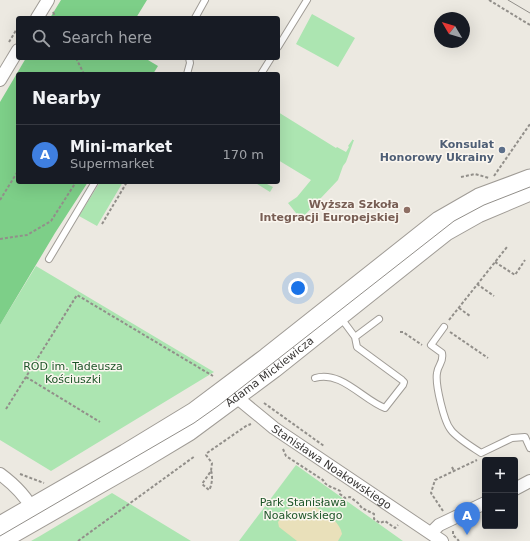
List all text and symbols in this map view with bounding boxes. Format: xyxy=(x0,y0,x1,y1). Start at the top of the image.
north arrow xyxy=(434,12,470,48)
search box xyxy=(16,16,280,60)
icon: search xyxy=(30,27,52,49)
text: Search here xyxy=(62,29,152,47)
text: Nearby xyxy=(32,88,101,108)
text: Mini-market xyxy=(70,138,172,156)
place label: Konsulat Honorowy Ukrainy xyxy=(380,138,494,164)
marker: Konsulat Honorowy Ukrainy xyxy=(497,145,507,155)
text: A xyxy=(40,147,50,162)
text: 170 m xyxy=(222,147,264,162)
text: Supermarket xyxy=(70,156,154,171)
place label: Wyższa Szkoła Integracji Europejskiej xyxy=(259,198,399,224)
marker: Wyższa Szkoła Integracji Europejskiej xyxy=(402,205,412,215)
your location xyxy=(288,278,308,298)
street label: Adama Mickiewicza xyxy=(223,334,316,410)
park label: ROD im. Tadeusza Kościuszki xyxy=(23,360,123,386)
street label: Stanisława Noakowskiego xyxy=(269,422,394,512)
map controls xyxy=(482,457,518,529)
button: + xyxy=(482,457,518,493)
button: − xyxy=(482,493,518,529)
park label: Park Stanisława Noakowskiego xyxy=(260,496,346,522)
pin: A xyxy=(454,502,480,535)

